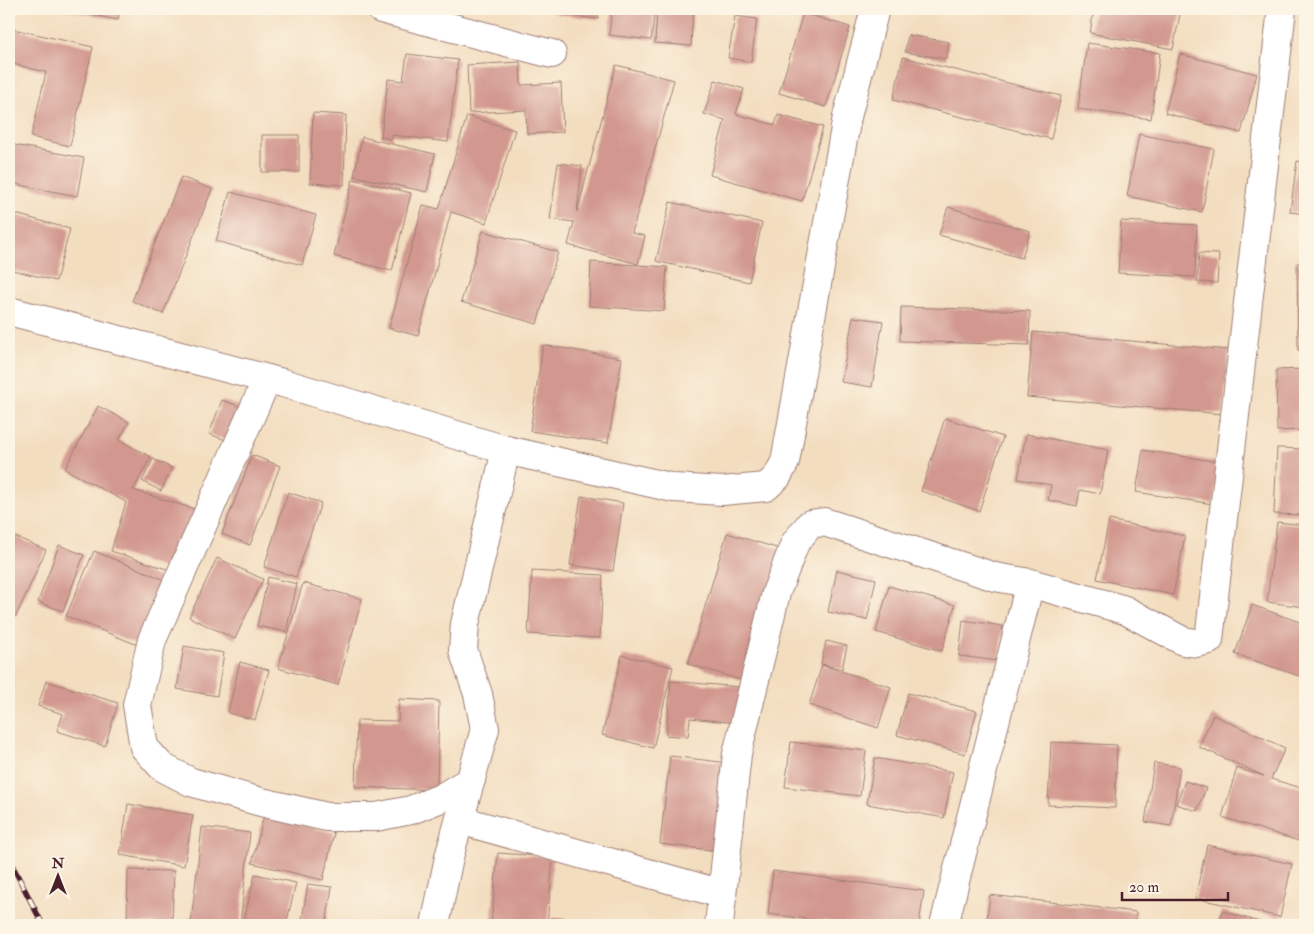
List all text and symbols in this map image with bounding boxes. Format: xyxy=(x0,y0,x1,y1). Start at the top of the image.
north arrow xyxy=(32,852,82,902)
text: N xyxy=(51,855,65,872)
scale bar xyxy=(1122,869,1228,901)
text: 20 m xyxy=(1129,878,1159,897)

